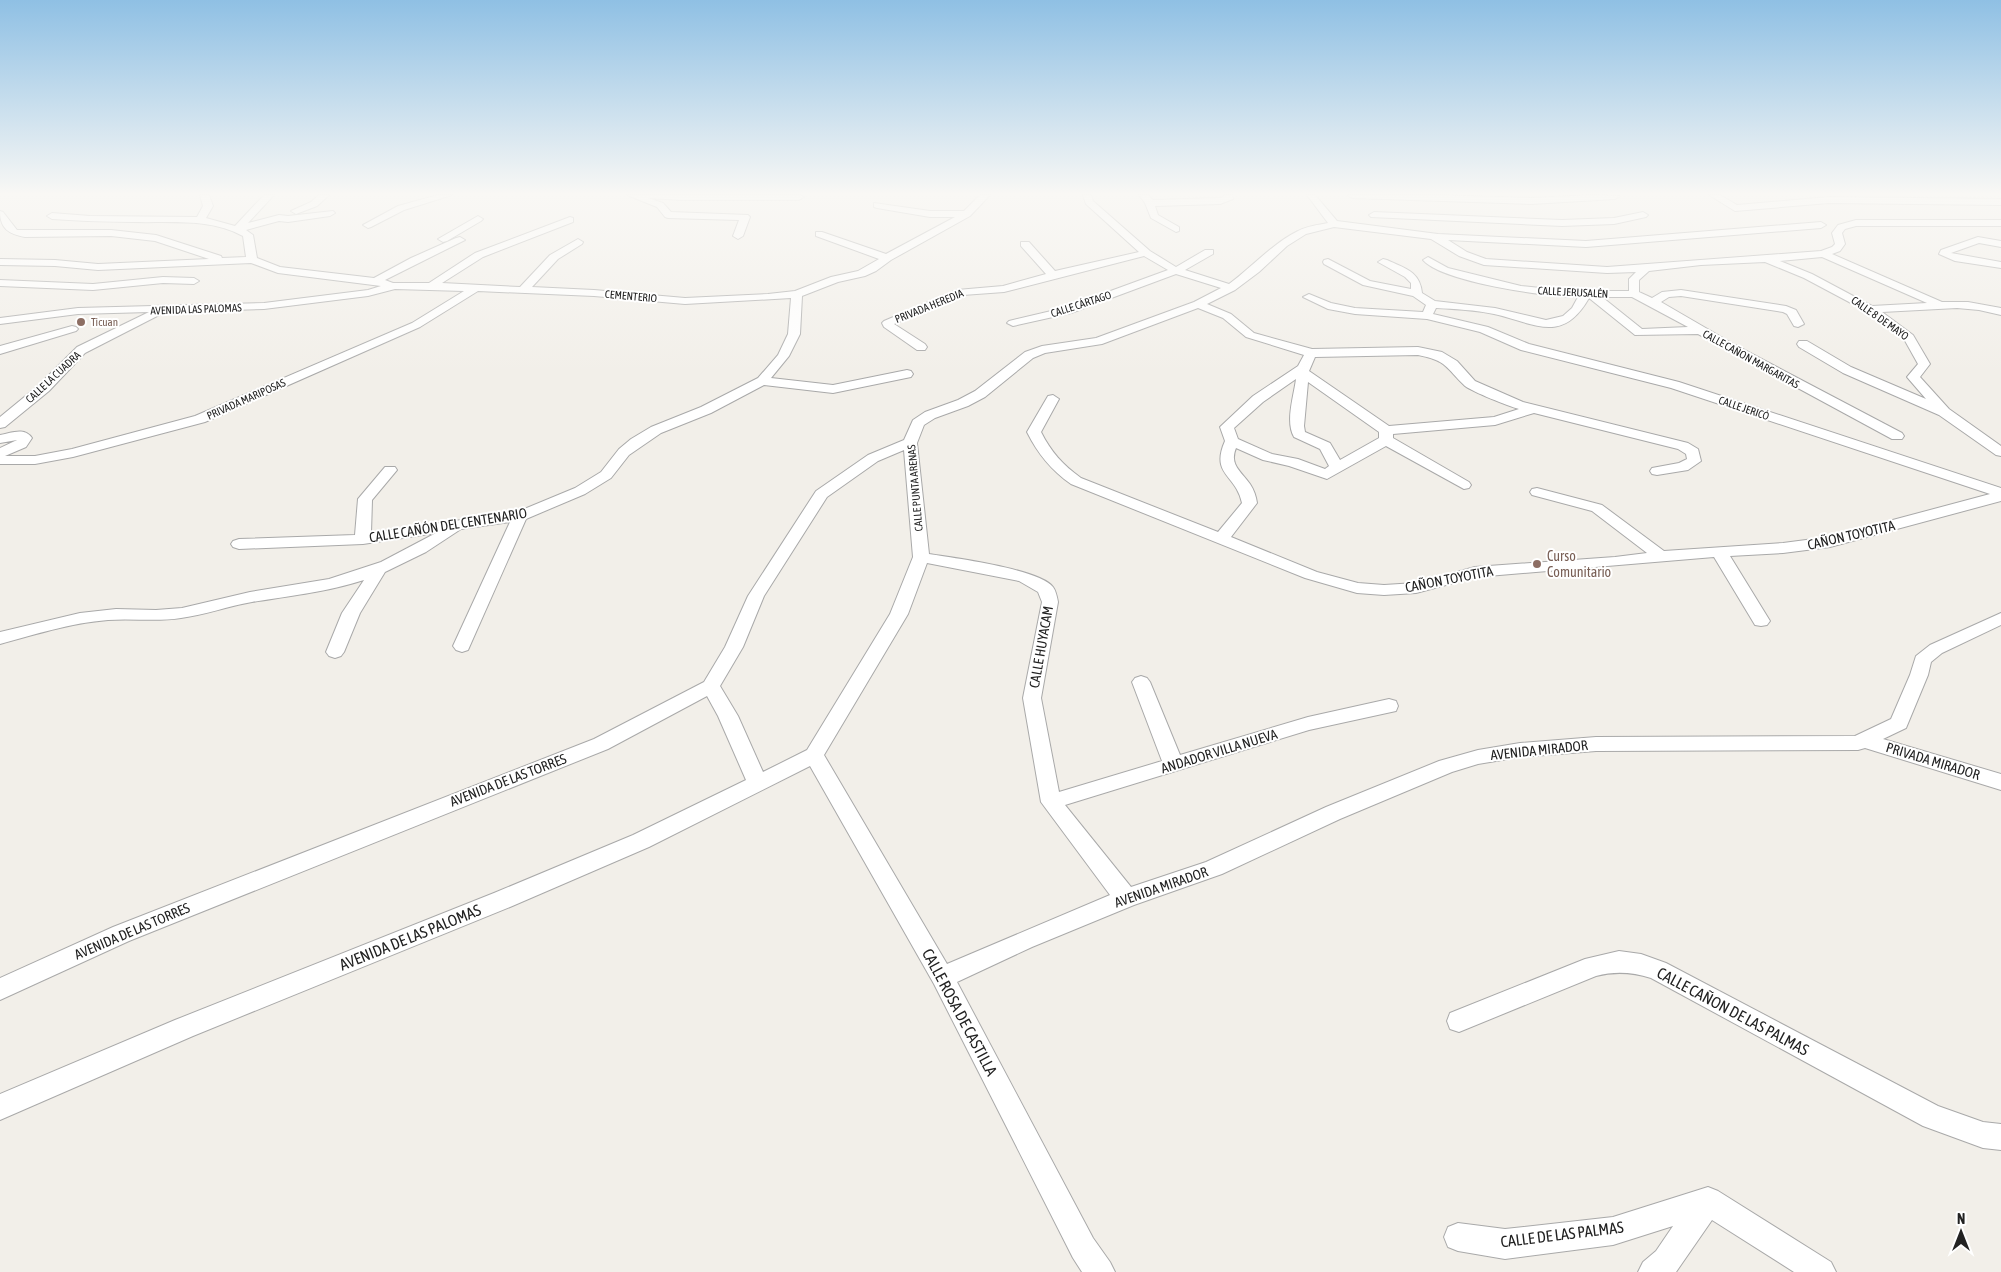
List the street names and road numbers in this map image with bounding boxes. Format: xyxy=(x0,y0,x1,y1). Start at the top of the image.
street label: CALLE JERUSALÉN xyxy=(1537,284,1609,300)
street label: PRIVADA HEREDIA xyxy=(893,287,966,325)
street label: CEMENTERIO xyxy=(604,288,658,304)
street label: CALLE CÁRTAGO xyxy=(1049,289,1113,319)
street label: CALLE 8 DE MAYO xyxy=(1849,294,1911,342)
street label: AVENIDA LAS PALOMAS xyxy=(150,301,242,317)
street label: CALLE CAÑON MARGARITAS xyxy=(1701,327,1802,391)
street label: CALLE LA CUADRA xyxy=(23,348,83,405)
street label: PRIVADA MARIPOSAS xyxy=(205,376,288,422)
street label: CALLE JERICÓ xyxy=(1717,394,1771,422)
street label: CALLE PUNTA ARENAS xyxy=(905,444,925,532)
street label: CALLE CAÑÓN DEL CENTENARIO xyxy=(368,505,528,545)
street label: CAÑON TOYOTITA xyxy=(1806,517,1896,553)
street label: CAÑON TOYOTITA xyxy=(1404,563,1494,595)
street label: CALLE HUYACAM xyxy=(1026,605,1056,689)
street label: ANDADOR VILLA NUEVA xyxy=(1159,726,1279,776)
street label: AVENIDA MIRADOR xyxy=(1490,737,1588,763)
street label: PRIVADA MIRADOR xyxy=(1884,739,1982,783)
street label: AVENIDA DE LAS TORRES xyxy=(447,750,569,810)
street label: AVENIDA MIRADOR xyxy=(1112,864,1210,910)
street label: AVENIDA DE LAS TORRES xyxy=(72,899,192,963)
street label: AVENIDA DE LAS PALOMAS xyxy=(337,900,484,974)
street label: CALLE ROSA DE CASTILLA xyxy=(919,945,1001,1079)
street label: CALLE CAÑON DE LAS PALMAS xyxy=(1654,963,1812,1059)
street label: CALLE DE LAS PALMAS xyxy=(1499,1217,1625,1250)

